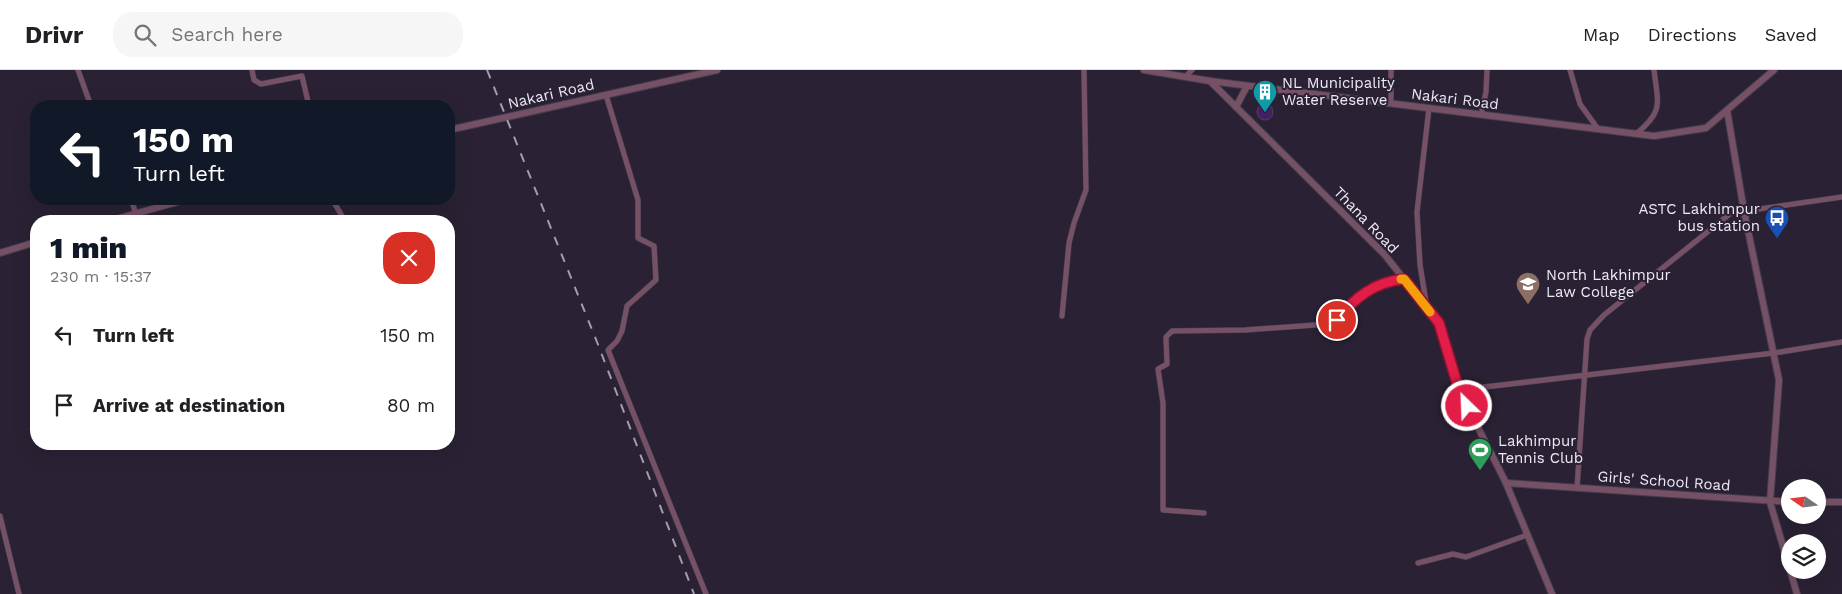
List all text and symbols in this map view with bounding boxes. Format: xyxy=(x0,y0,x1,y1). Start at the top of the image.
search box xyxy=(113,12,463,57)
text: Drivr xyxy=(25,21,83,49)
icon: search xyxy=(131,21,159,49)
text: Search here xyxy=(171,23,283,46)
text: Map xyxy=(1583,24,1620,45)
text: Directions xyxy=(1648,24,1737,45)
text: Saved xyxy=(1765,24,1817,45)
place label: NL Municipality Water Reserve xyxy=(1282,74,1395,109)
street label: Nakari Road xyxy=(506,75,596,113)
building icon: NL Municipality Water Reserve xyxy=(1252,79,1278,113)
street label: Nakari Road xyxy=(1410,85,1500,113)
text: 150 m xyxy=(133,119,234,161)
icon: left xyxy=(50,120,115,185)
text: Turn left xyxy=(133,161,225,186)
street label: Thana Road xyxy=(1330,183,1402,257)
place label: ASTC Lakhimpur bus station xyxy=(1639,200,1760,235)
bus stop icon: ASTC Lakhimpur bus station xyxy=(1764,205,1790,239)
text: 1 min xyxy=(50,230,127,265)
button: close xyxy=(383,232,435,284)
place label: North Lakhimpur Law College xyxy=(1546,266,1671,301)
text: 230 m · 15:37 xyxy=(50,267,151,286)
school or university icon: North Lakhimpur Law College xyxy=(1515,271,1541,305)
pin xyxy=(1316,299,1358,341)
icon: arrive xyxy=(1323,306,1351,334)
icon: left xyxy=(50,321,78,349)
text: Turn left xyxy=(93,324,174,347)
text: 150 m xyxy=(380,324,435,347)
position arrow xyxy=(1440,379,1492,431)
icon: arrive xyxy=(50,391,78,419)
text: Arrive at destination xyxy=(93,394,285,417)
text: 80 m xyxy=(387,394,435,417)
place label: Lakhimpur Tennis Club xyxy=(1498,432,1583,467)
sports icon: Lakhimpur Tennis Club xyxy=(1467,437,1493,471)
street label: Girls' School Road xyxy=(1597,467,1731,495)
north arrow xyxy=(1781,479,1826,524)
map controls xyxy=(1781,479,1826,579)
button: layers xyxy=(1781,534,1826,579)

